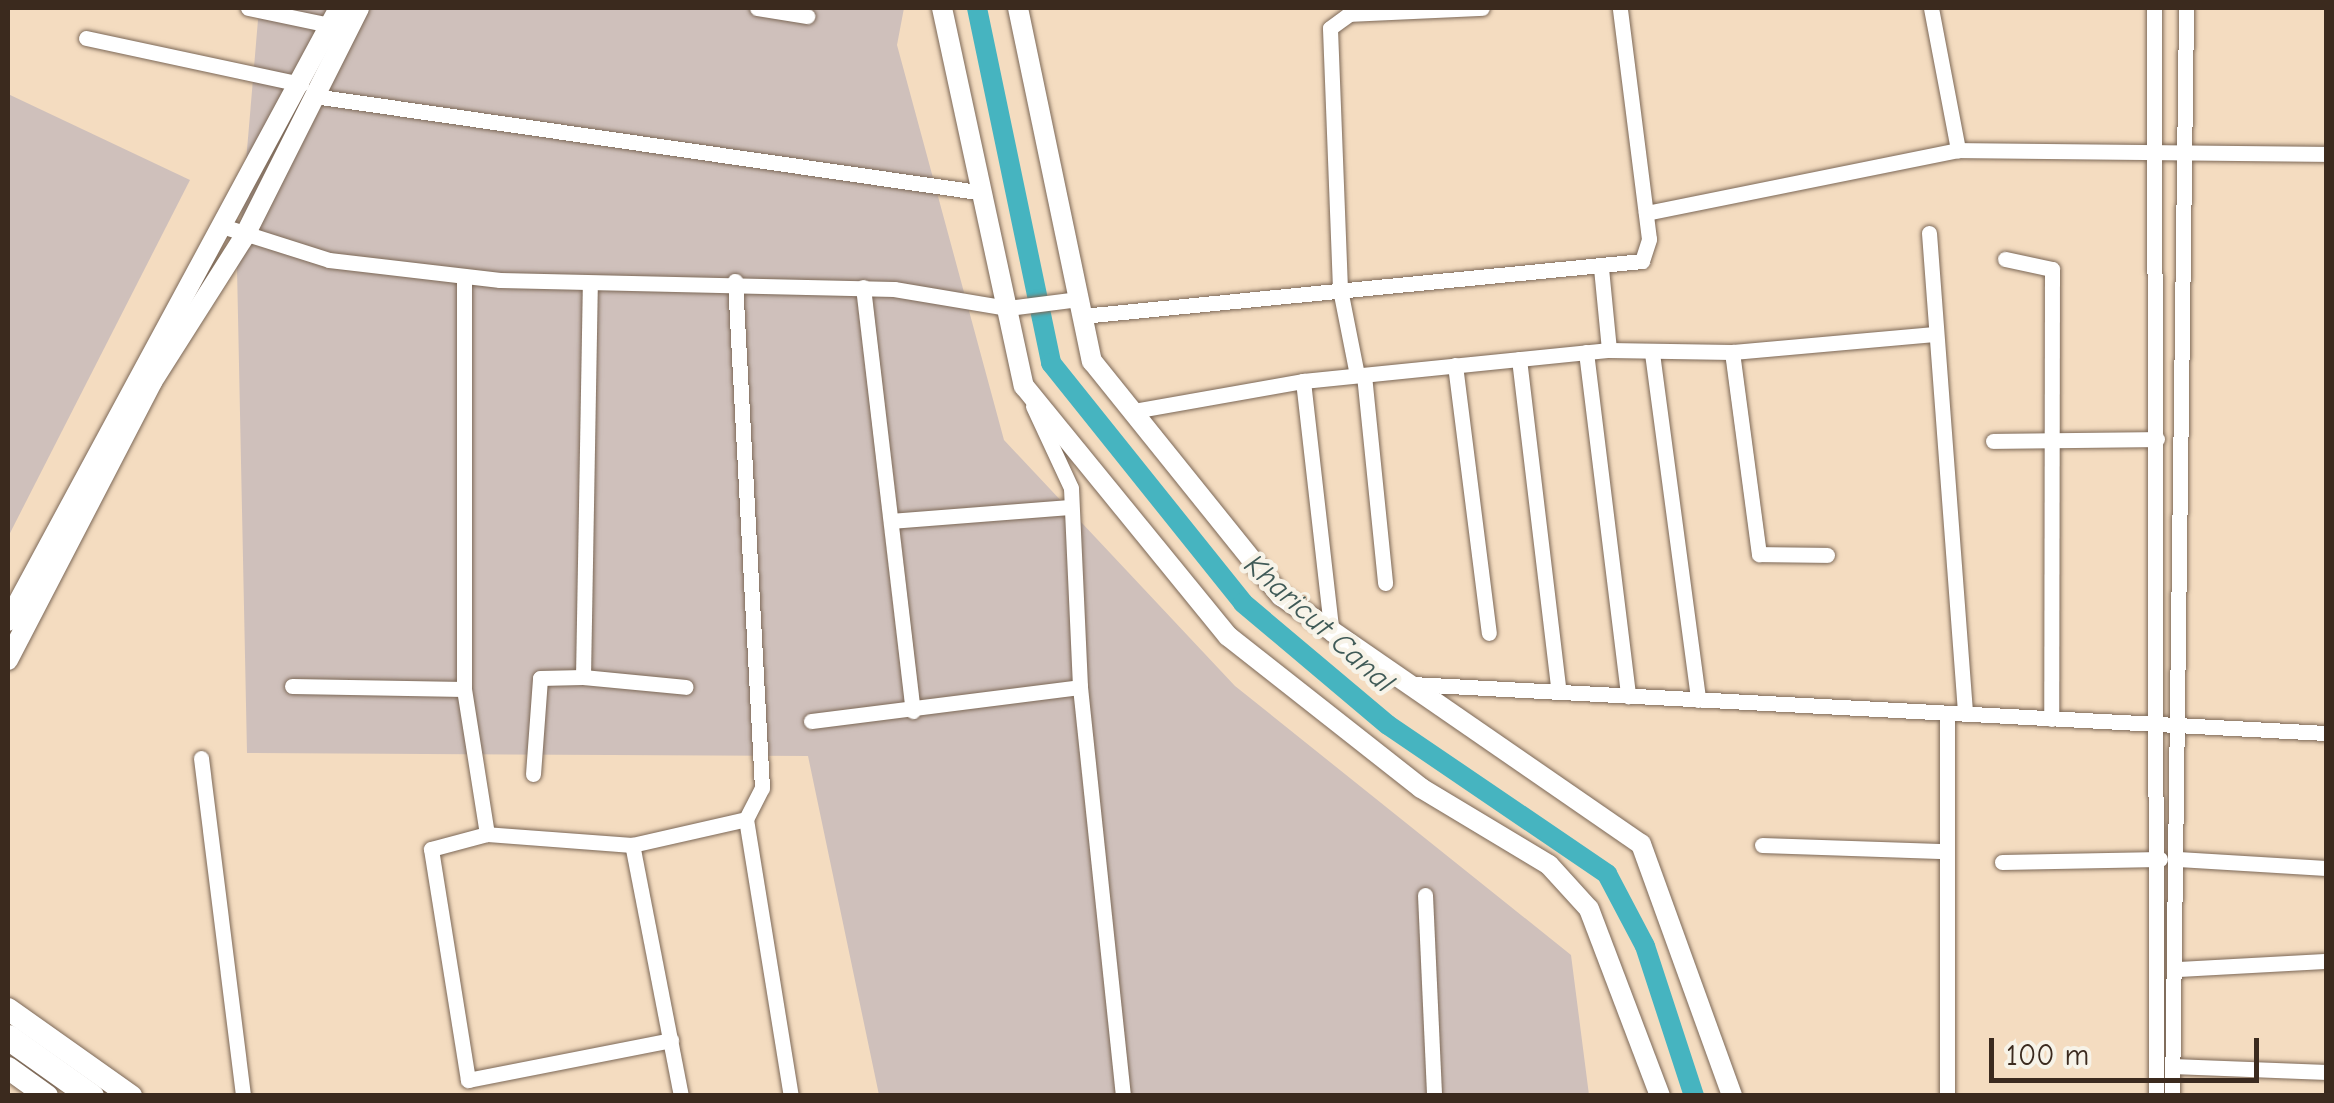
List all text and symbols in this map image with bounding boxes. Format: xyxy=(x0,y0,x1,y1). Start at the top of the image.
water label: Kharicut Canal xyxy=(1237,547,1401,701)
scale bar xyxy=(1994,1018,2264,1080)
text: 100 m xyxy=(2006,1038,2089,1073)

